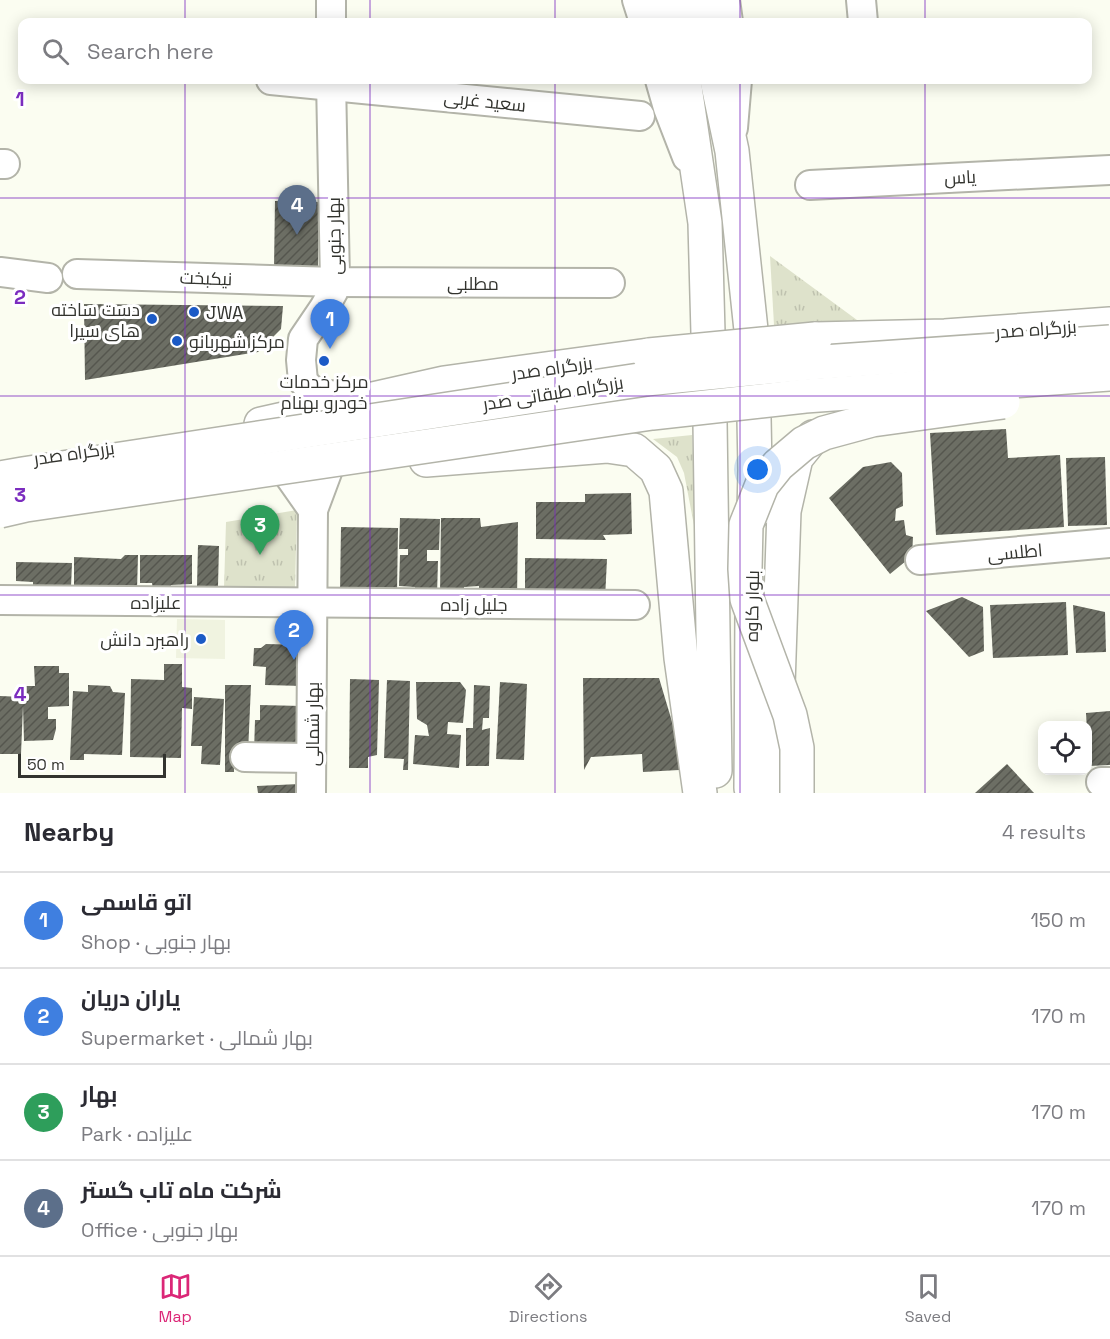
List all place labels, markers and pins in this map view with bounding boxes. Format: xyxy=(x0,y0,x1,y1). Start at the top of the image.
pin: 4 xyxy=(278,186,316,235)
place label: دست ساخته های سیرا xyxy=(51,298,140,342)
pin: 1 xyxy=(310,300,350,349)
place label: JWA xyxy=(206,301,243,324)
marker: JWA xyxy=(187,305,201,319)
marker: دست ساخته های سیرا xyxy=(145,312,159,326)
place label: مرکز شهربانو xyxy=(189,330,285,353)
marker: مرکز شهربانو xyxy=(170,334,184,348)
marker: مرکز خدمات خودرو بهنام xyxy=(317,354,331,368)
place label: مرکز خدمات خودرو بهنام xyxy=(280,370,368,415)
pin: 3 xyxy=(240,506,280,555)
pin: 2 xyxy=(274,610,314,660)
place label: راهبرد دانش xyxy=(100,628,189,651)
marker: راهبرد دانش xyxy=(194,632,208,646)

